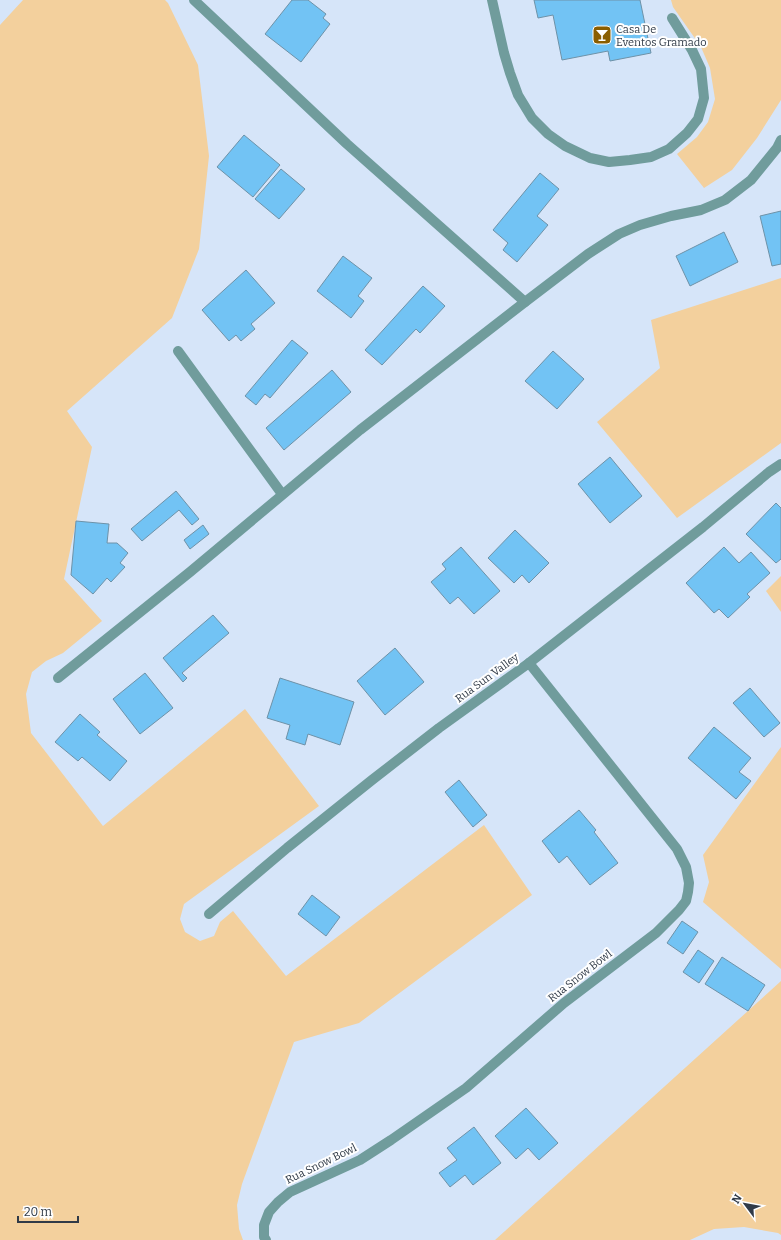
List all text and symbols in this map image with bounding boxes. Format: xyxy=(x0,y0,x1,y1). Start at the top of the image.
place label: Casa De Eventos Gramado xyxy=(616,23,707,49)
bar icon: Casa De Eventos Gramado xyxy=(591,24,613,46)
street label: Rua Sun Valley xyxy=(453,651,521,705)
street label: Rua Snow Bowl xyxy=(546,947,614,1005)
street label: Rua Snow Bowl xyxy=(283,1141,359,1187)
north arrow xyxy=(725,1184,765,1224)
text: N xyxy=(729,1191,745,1206)
scale bar xyxy=(18,1198,78,1224)
text: 20 m xyxy=(24,1205,53,1219)

